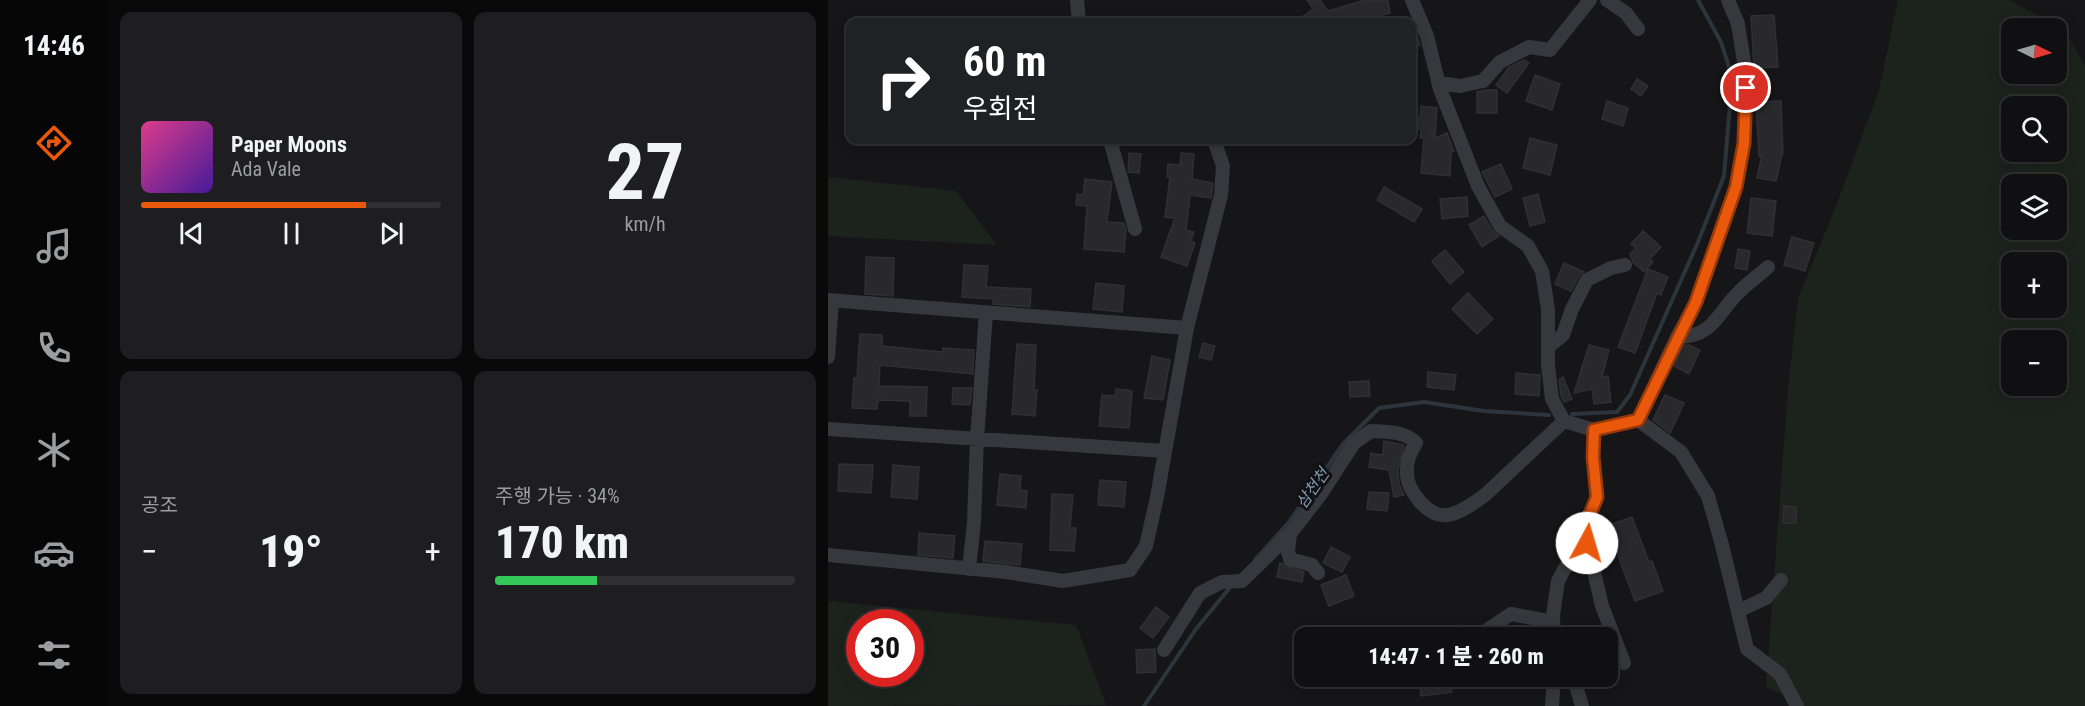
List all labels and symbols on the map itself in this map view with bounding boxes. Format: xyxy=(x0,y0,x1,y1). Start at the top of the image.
north arrow xyxy=(2001,18,2067,84)
pin xyxy=(1720,62,1771,113)
water label: 삼천천 xyxy=(1292,463,1334,512)
position arrow xyxy=(1555,511,1619,575)
speed limit sign: 30 xyxy=(846,609,924,687)

